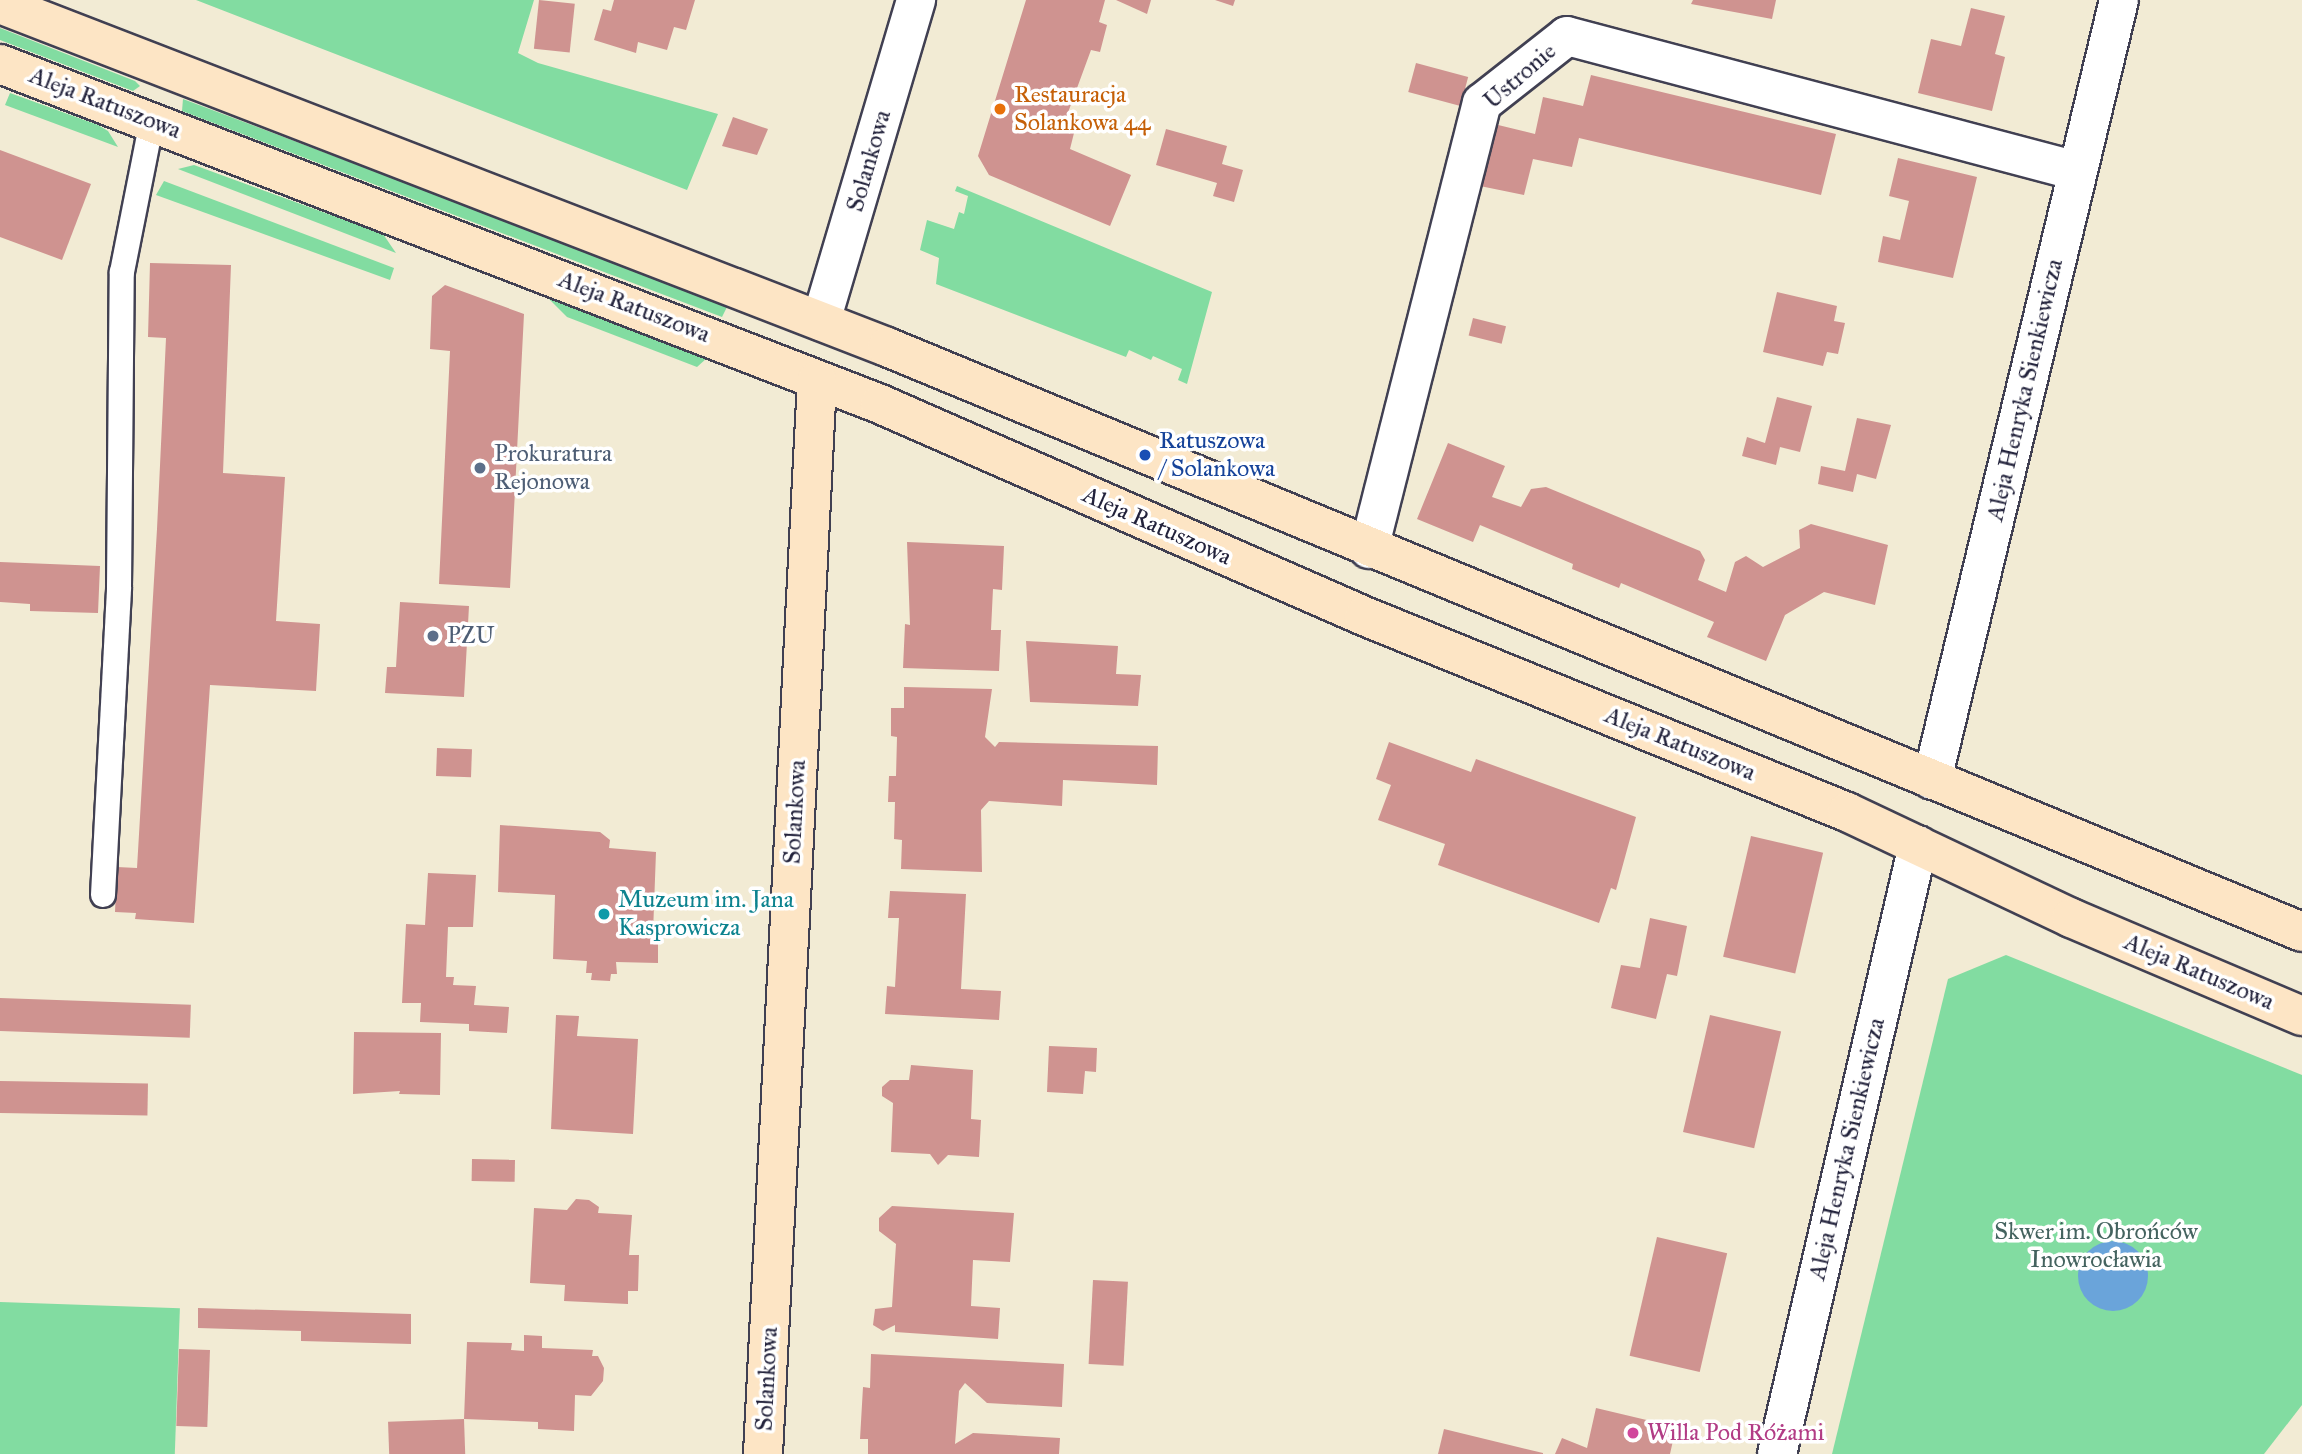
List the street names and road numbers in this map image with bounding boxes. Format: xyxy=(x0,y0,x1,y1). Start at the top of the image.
street label: Ustronie xyxy=(1478,37,1562,115)
street label: Aleja Ratuszowa xyxy=(25,61,185,145)
street label: Solankowa xyxy=(841,107,897,215)
street label: Aleja Henryka Sienkiewicza xyxy=(1981,256,2069,524)
street label: Aleja Ratuszowa xyxy=(554,265,714,349)
street label: Aleja Ratuszowa xyxy=(1078,480,1236,572)
street label: Aleja Ratuszowa xyxy=(1601,701,1759,787)
street label: Solankowa xyxy=(778,759,812,865)
street label: Aleja Ratuszowa xyxy=(2120,928,2278,1016)
street label: Aleja Henryka Sienkiewicza xyxy=(1803,1015,1891,1283)
street label: Solankowa xyxy=(750,1326,784,1432)

